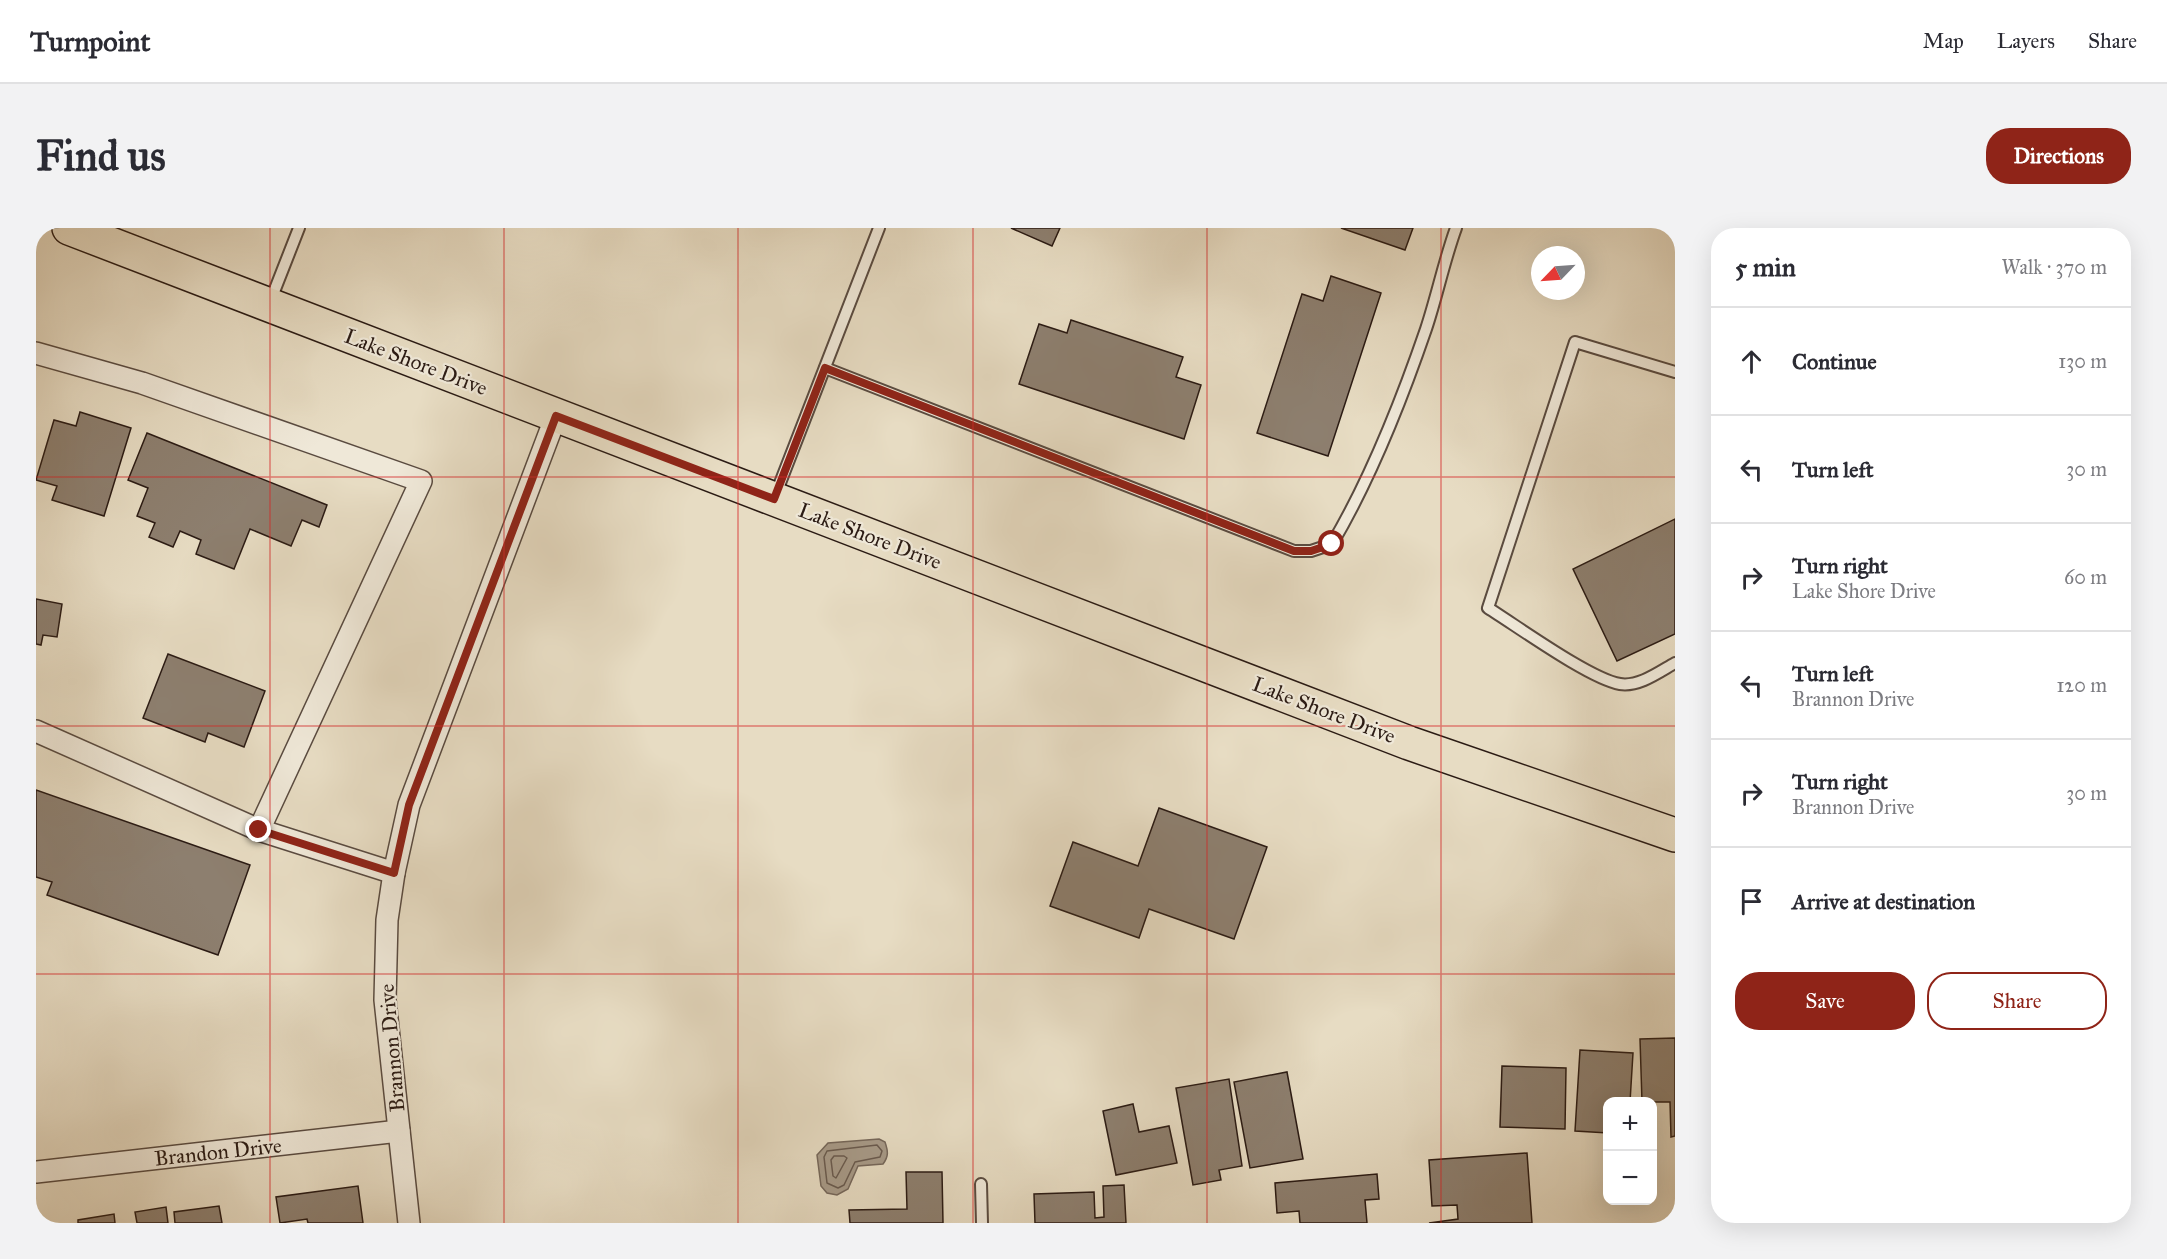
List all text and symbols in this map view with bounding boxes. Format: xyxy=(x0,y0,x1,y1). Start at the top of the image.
text: Turnpoint xyxy=(30,24,150,59)
text: Map xyxy=(1923,28,1964,54)
text: Layers xyxy=(1997,28,2055,54)
text: Share xyxy=(2088,28,2137,54)
button: Directions xyxy=(1986,128,2131,184)
text: Find us xyxy=(36,130,166,182)
north arrow xyxy=(1531,246,1585,300)
text: 5 min xyxy=(1735,251,1796,283)
text: Walk · 370 m xyxy=(2001,255,2107,279)
street label: Lake Shore Drive xyxy=(341,323,491,401)
icon: ahead xyxy=(1735,345,1768,378)
text: Continue xyxy=(1792,348,1877,375)
text: 130 m xyxy=(2058,349,2107,373)
icon: left xyxy=(1735,453,1768,486)
text: Turn left xyxy=(1792,456,1874,483)
text: 30 m xyxy=(2066,457,2107,481)
street label: Lake Shore Drive xyxy=(795,497,945,575)
route start xyxy=(1318,530,1344,556)
text: Turn right xyxy=(1792,552,1888,579)
icon: right xyxy=(1735,561,1768,594)
text: 60 m xyxy=(2064,565,2107,589)
text: Lake Shore Drive xyxy=(1792,579,1936,603)
text: Turn left xyxy=(1792,660,1874,687)
icon: left xyxy=(1735,669,1768,702)
street label: Lake Shore Drive xyxy=(1249,671,1399,749)
text: 120 m xyxy=(2056,673,2107,697)
text: Brannon Drive xyxy=(1792,687,1914,711)
text: Turn right xyxy=(1792,768,1888,795)
icon: right xyxy=(1735,777,1768,810)
text: 30 m xyxy=(2066,781,2107,805)
text: Brannon Drive xyxy=(1792,795,1914,819)
route end xyxy=(245,816,271,842)
icon: arrive xyxy=(1735,885,1768,918)
text: Arrive at destination xyxy=(1792,888,1975,915)
button: Save xyxy=(1735,972,1915,1030)
button: Share xyxy=(1927,972,2107,1030)
street label: Brannon Drive xyxy=(373,983,411,1113)
map controls xyxy=(1603,1097,1657,1205)
button: + xyxy=(1603,1097,1657,1151)
street label: Brandon Drive xyxy=(153,1132,283,1172)
button: − xyxy=(1603,1151,1657,1205)

